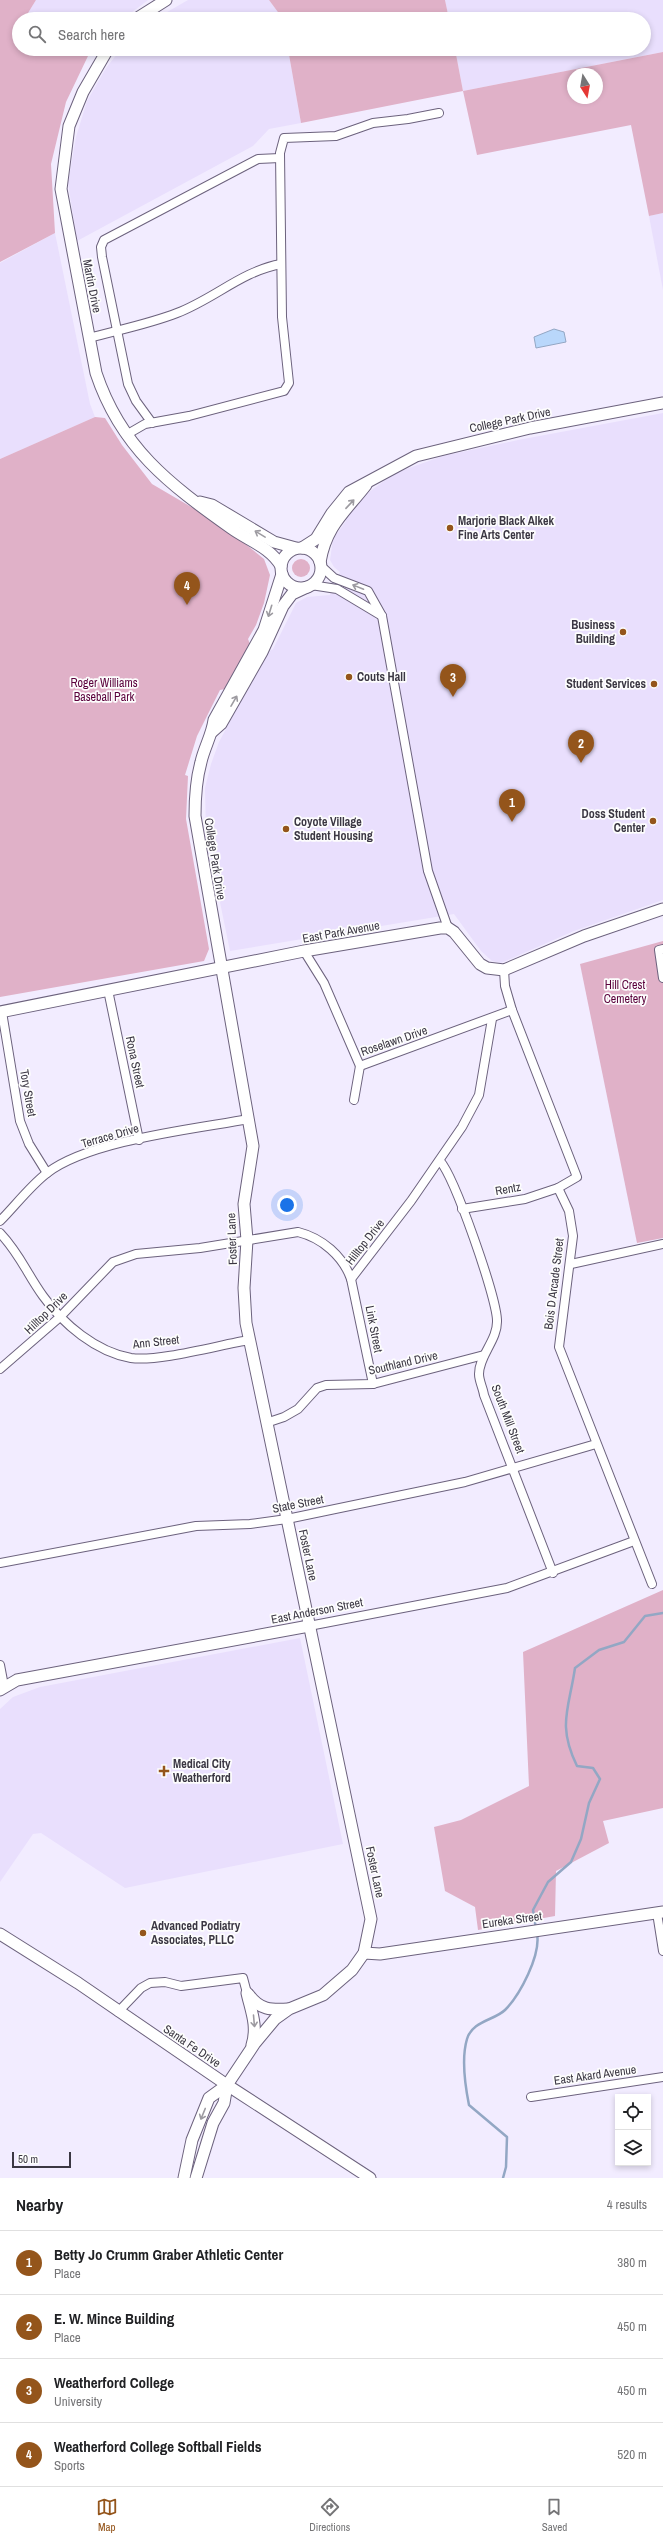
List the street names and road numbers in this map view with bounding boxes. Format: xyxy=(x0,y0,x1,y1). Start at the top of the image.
street label: Martin Drive xyxy=(79,258,105,314)
street label: College Park Drive xyxy=(468,404,552,436)
street label: College Park Drive xyxy=(201,817,229,901)
street label: East Park Avenue xyxy=(301,917,381,947)
street label: Roselawn Drive xyxy=(359,1022,429,1060)
street label: Rona Street xyxy=(122,1035,148,1090)
street label: Tory Street xyxy=(16,1068,40,1118)
street label: Terrace Drive xyxy=(79,1120,141,1152)
street label: Rentz xyxy=(494,1179,522,1199)
street label: Foster Lane xyxy=(223,1213,241,1265)
street label: Hilltop Drive xyxy=(342,1216,388,1268)
street label: Bois D Arcade Street xyxy=(540,1237,568,1331)
street label: Hilltop Drive xyxy=(21,1288,71,1338)
street label: Link Street xyxy=(362,1304,386,1354)
street label: Ann Street xyxy=(131,1332,180,1352)
street label: Southland Drive xyxy=(367,1347,439,1379)
street label: South Mill Street xyxy=(487,1382,529,1456)
street label: State Street xyxy=(271,1491,325,1517)
street label: Foster Lane xyxy=(295,1528,321,1582)
street label: East Anderson Street xyxy=(270,1594,364,1628)
street label: Foster Lane xyxy=(362,1845,388,1899)
street label: Eureka Street xyxy=(481,1908,543,1932)
street label: Santa Fe Drive xyxy=(160,2021,224,2071)
street label: East Akard Avenue xyxy=(553,2061,637,2089)

